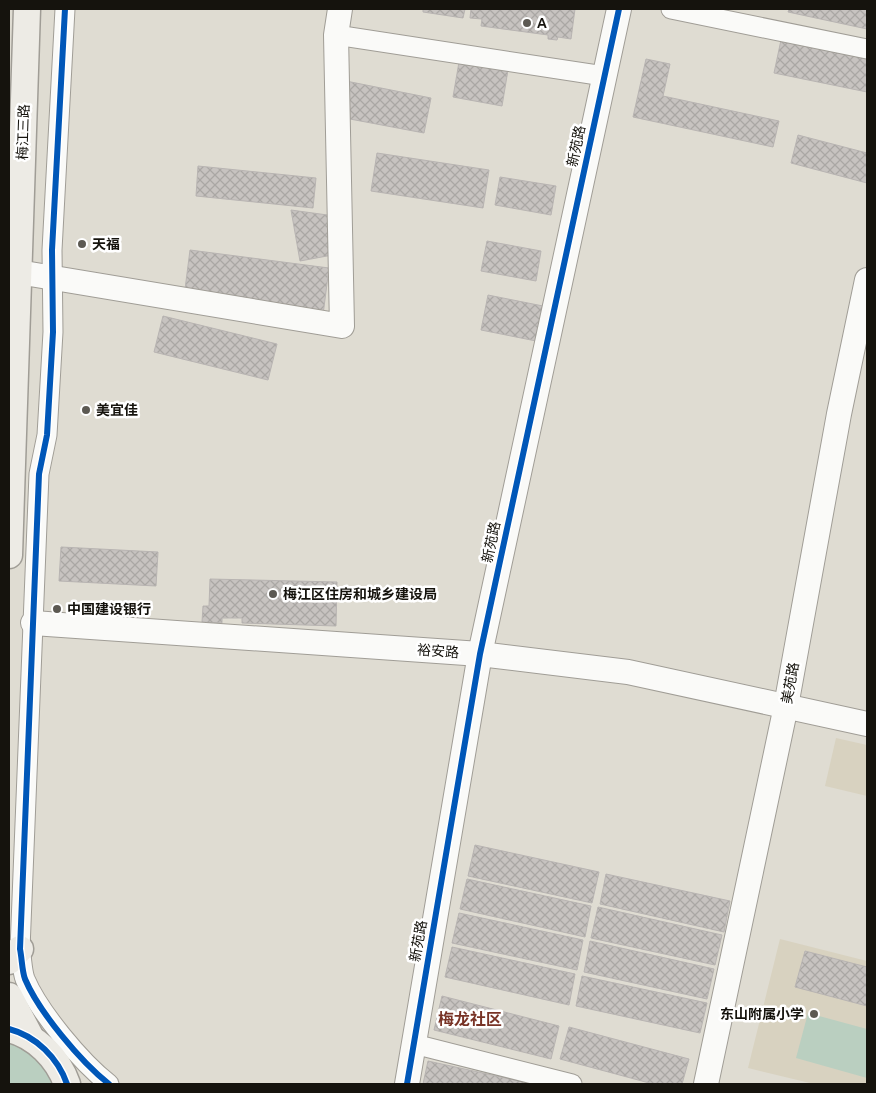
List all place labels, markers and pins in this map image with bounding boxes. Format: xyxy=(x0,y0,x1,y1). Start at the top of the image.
place label: A xyxy=(537,15,547,31)
marker: A xyxy=(521,17,533,29)
place label: 天福 xyxy=(92,236,120,252)
marker: 天福 xyxy=(76,238,88,250)
place label: 美宜佳 xyxy=(96,402,138,418)
marker: 美宜佳 xyxy=(80,404,92,416)
place label: 梅江区住房和城乡建设局 xyxy=(283,586,437,602)
marker: 梅江区住房和城乡建设局 xyxy=(267,588,279,600)
place label: 中国建设银行 xyxy=(67,601,151,617)
marker: 中国建设银行 xyxy=(51,603,63,615)
place label: 东山附属小学 xyxy=(720,1006,804,1022)
marker: 东山附属小学 xyxy=(808,1008,820,1020)

